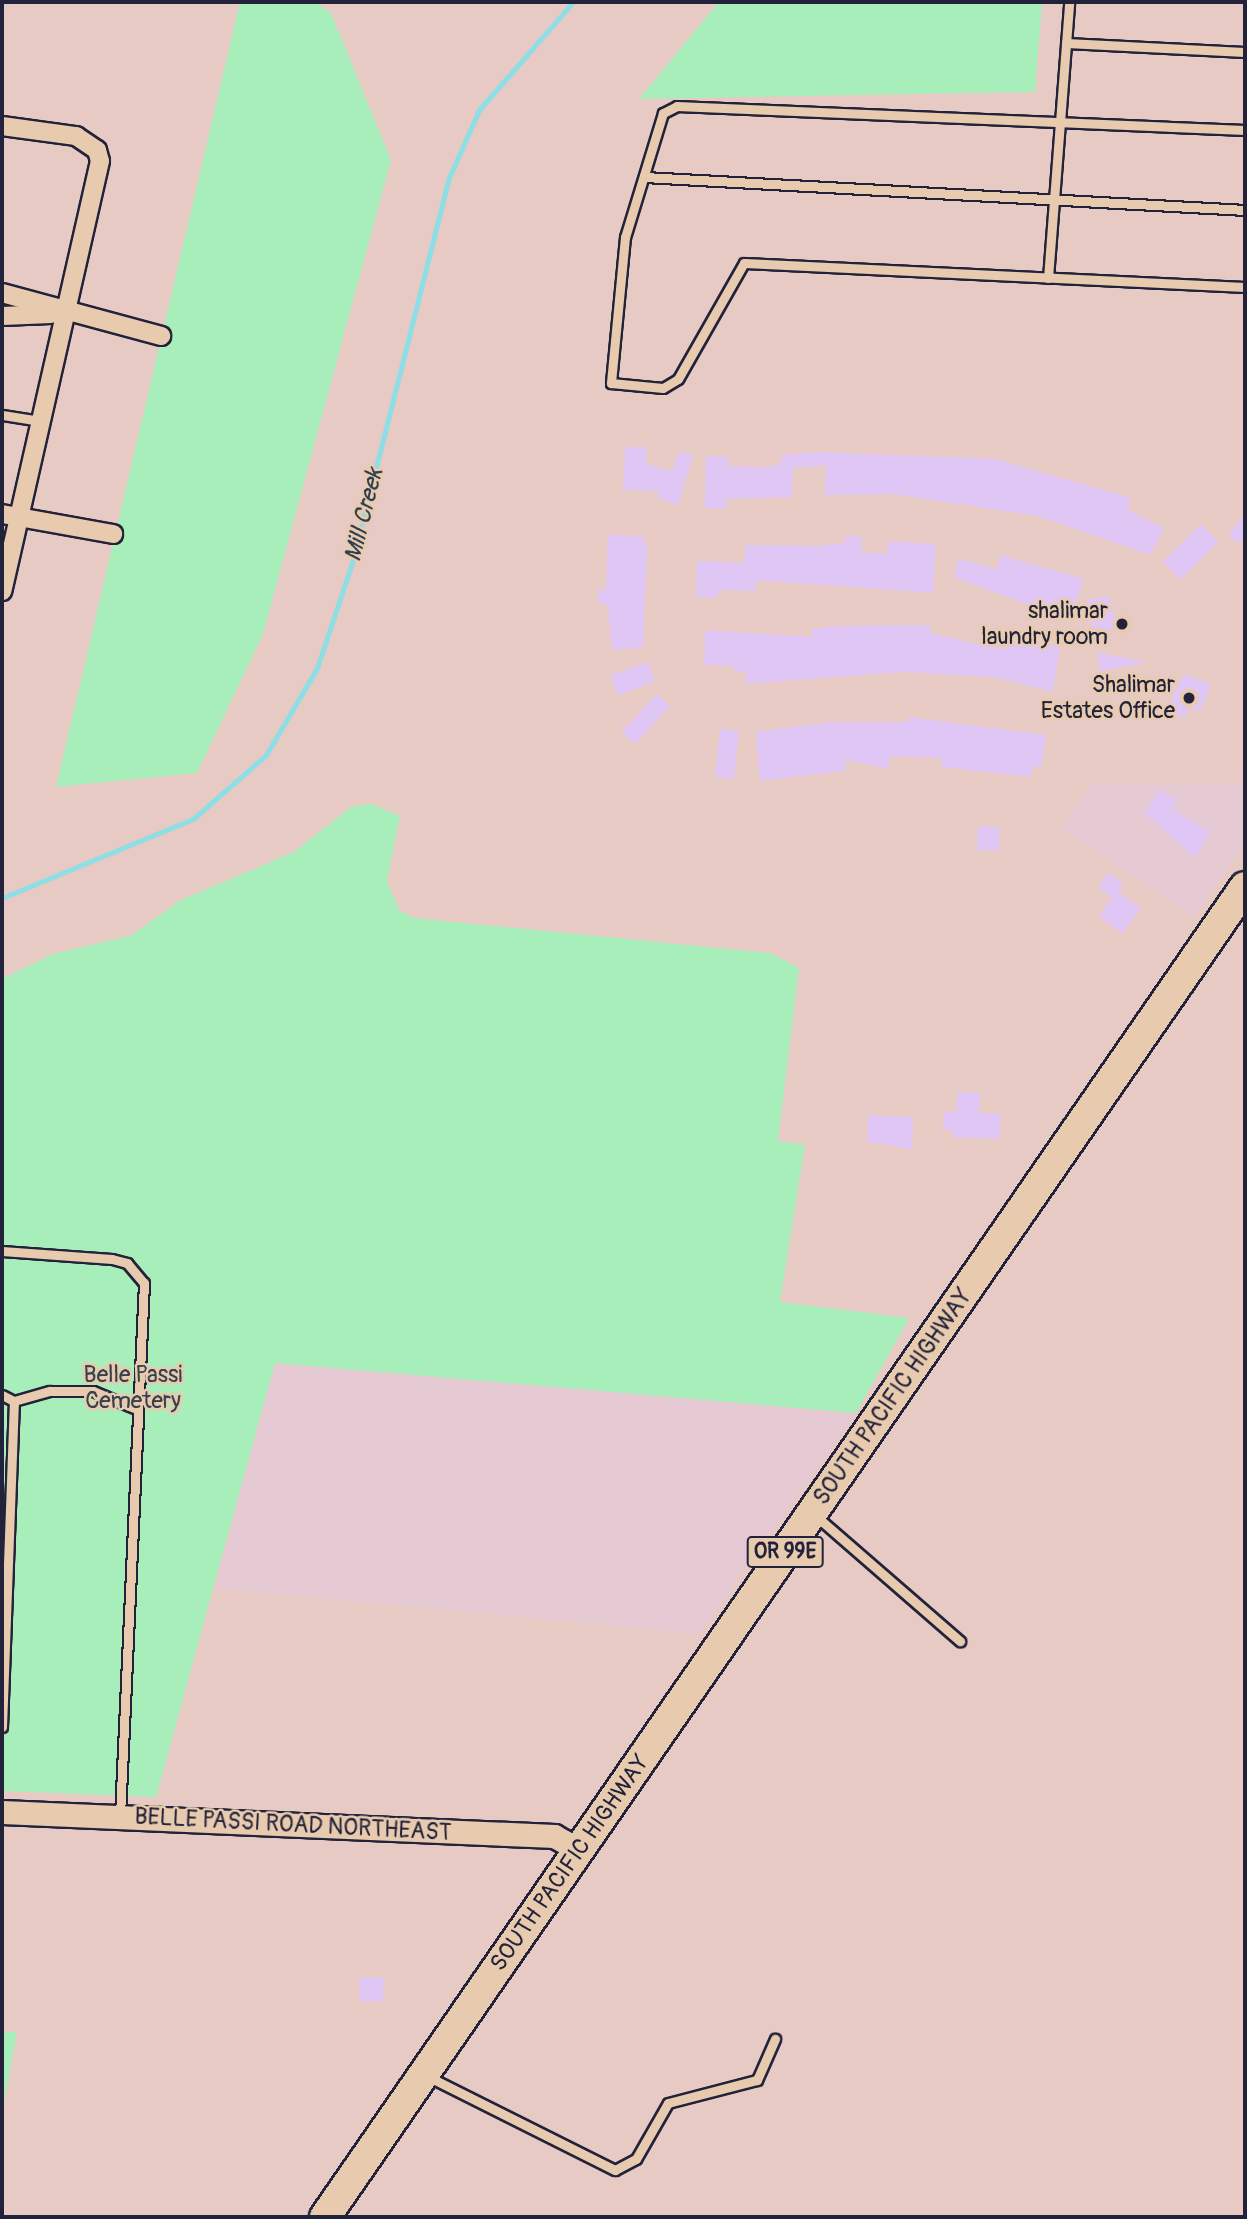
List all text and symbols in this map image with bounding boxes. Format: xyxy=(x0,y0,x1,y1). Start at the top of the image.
water label: Mill Creek xyxy=(339,466,389,564)
place label: shalimar laundry room xyxy=(981,597,1108,651)
marker: shalimar laundry room xyxy=(1114,616,1130,632)
place label: Shalimar Estates Office xyxy=(1041,671,1175,725)
marker: Shalimar Estates Office xyxy=(1181,690,1197,706)
street label: SOUTH PACIFIC HIGHWAY xyxy=(808,1284,978,1510)
park label: Belle Passi Cemetery xyxy=(84,1361,182,1415)
road number: OR 99E xyxy=(746,1534,824,1570)
street label: SOUTH PACIFIC HIGHWAY xyxy=(485,1750,655,1976)
street label: BELLE PASSI ROAD NORTHEAST xyxy=(134,1803,452,1847)

